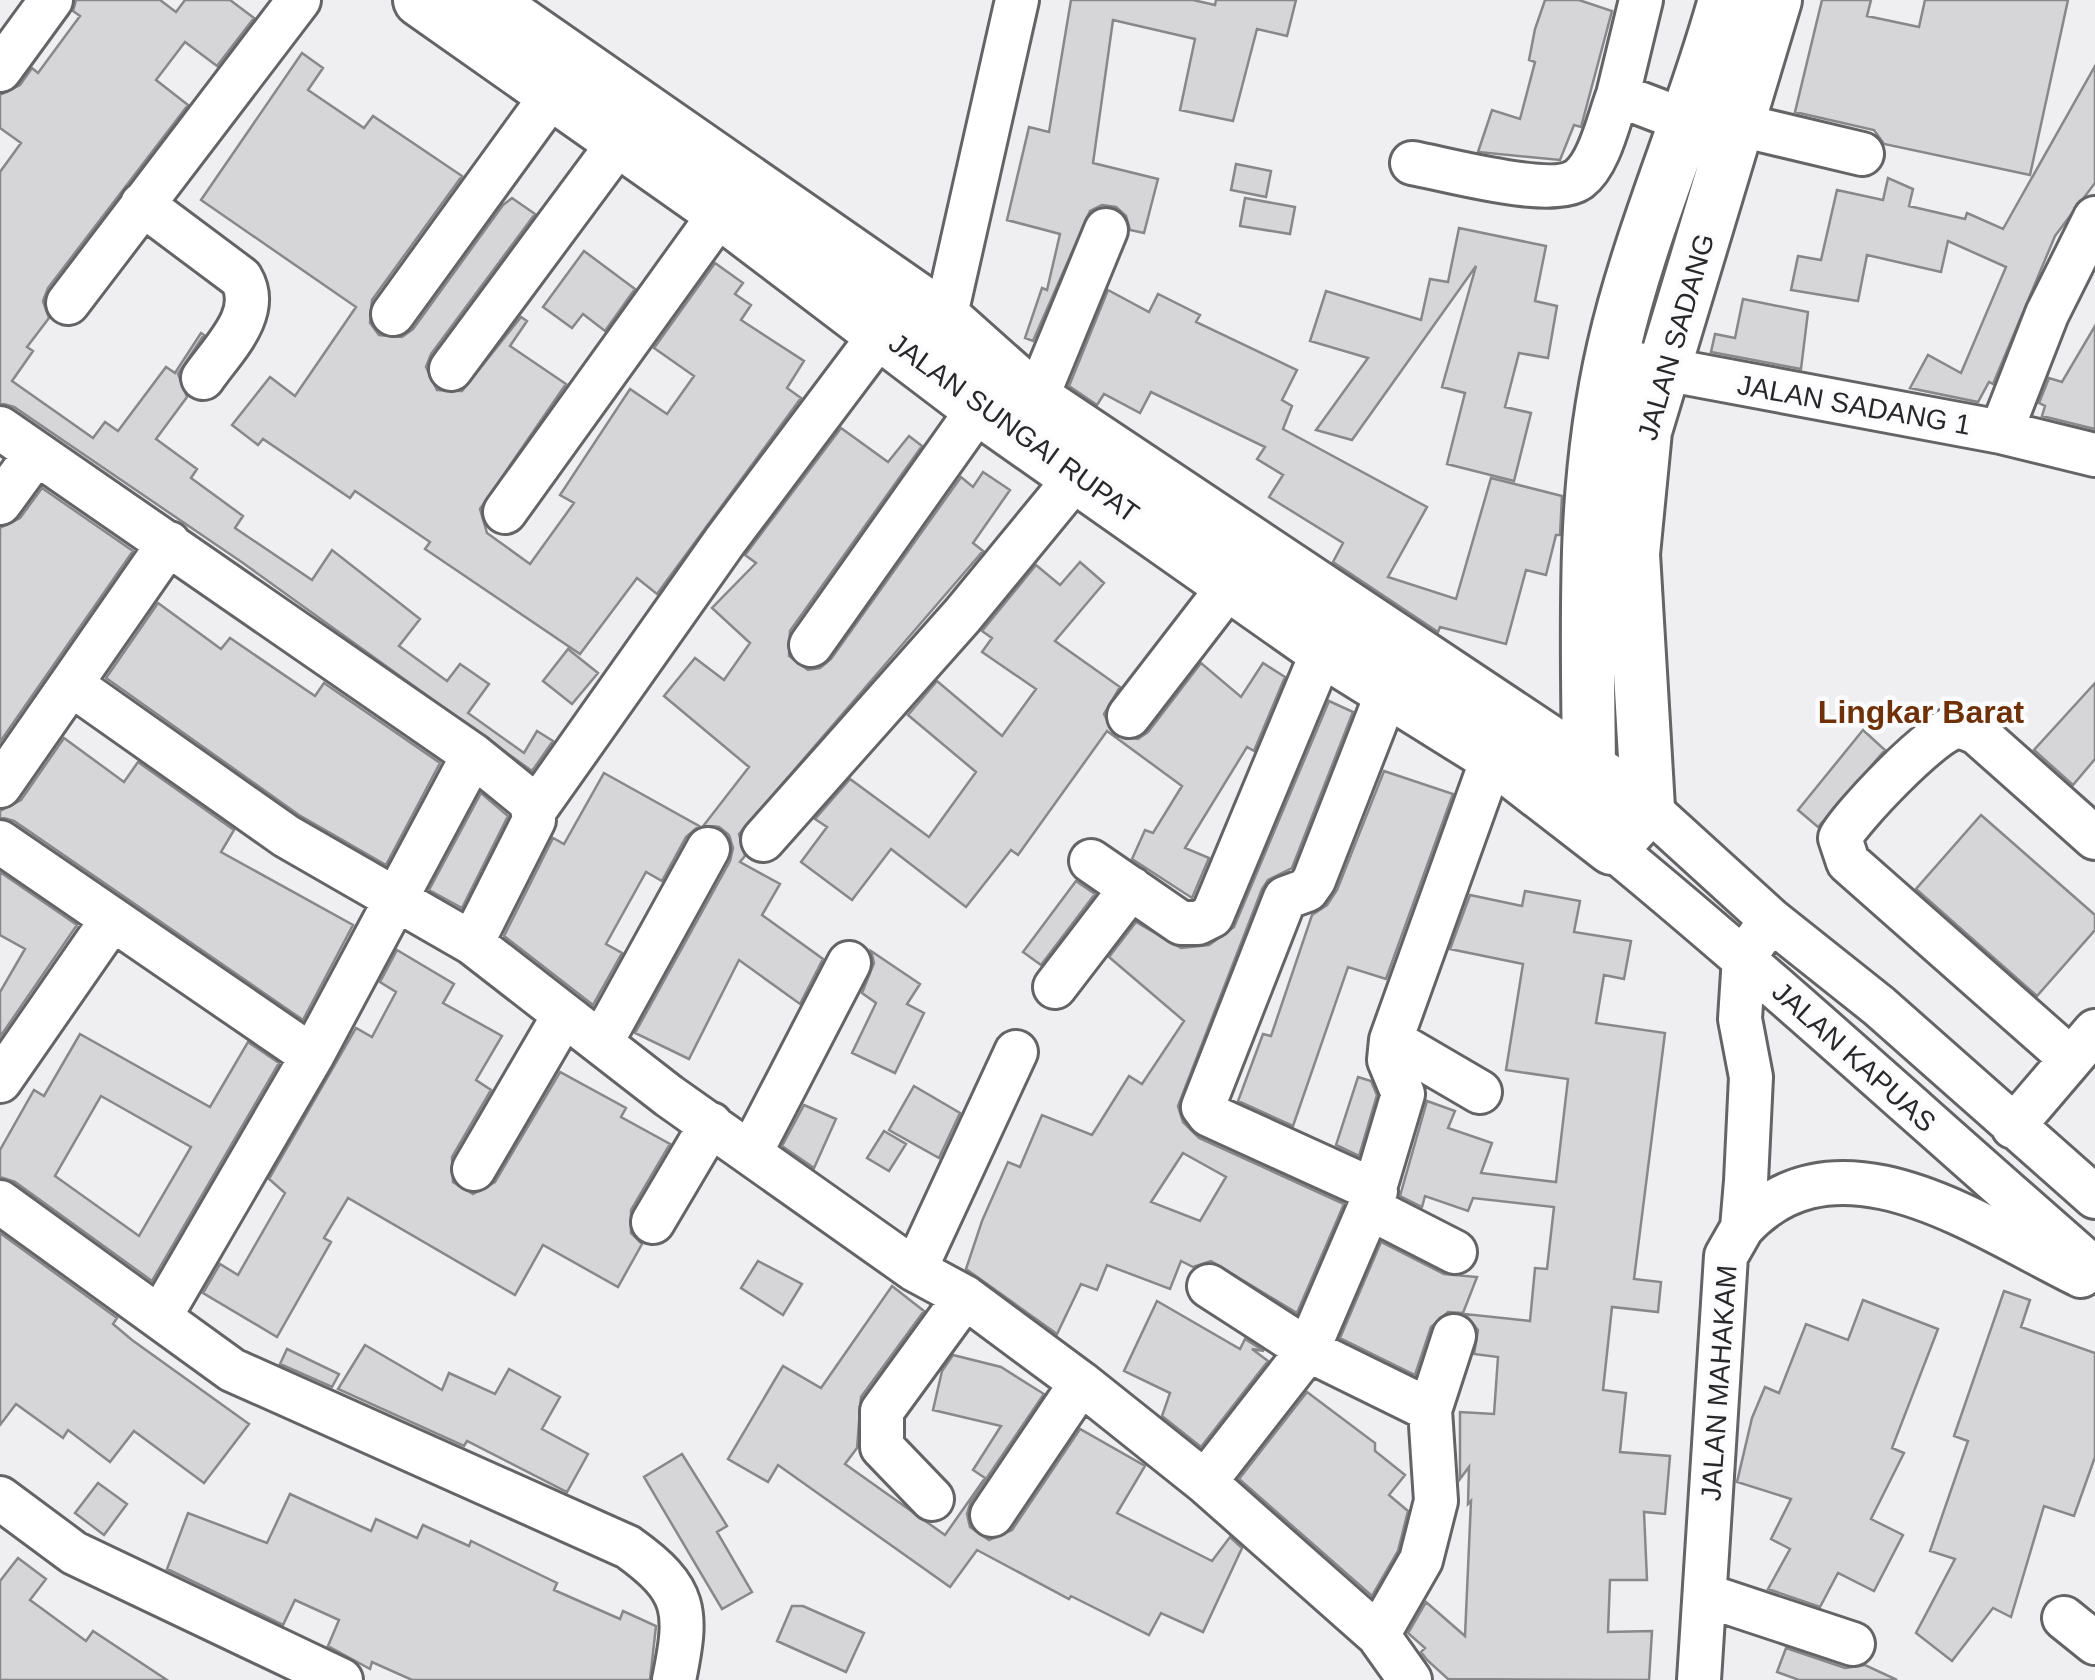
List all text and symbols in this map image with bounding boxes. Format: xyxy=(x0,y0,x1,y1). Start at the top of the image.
street label: JALAN SADANG xyxy=(1632,230,1720,444)
street label: JALAN SUNGAI RUPAT xyxy=(883,327,1145,529)
street label: JALAN SADANG 1 xyxy=(1735,369,1973,441)
district label: Lingkar Barat xyxy=(1818,694,2024,730)
street label: JALAN KAPUAS xyxy=(1766,976,1942,1138)
street label: JALAN MAHAKAM xyxy=(1695,1264,1743,1502)

